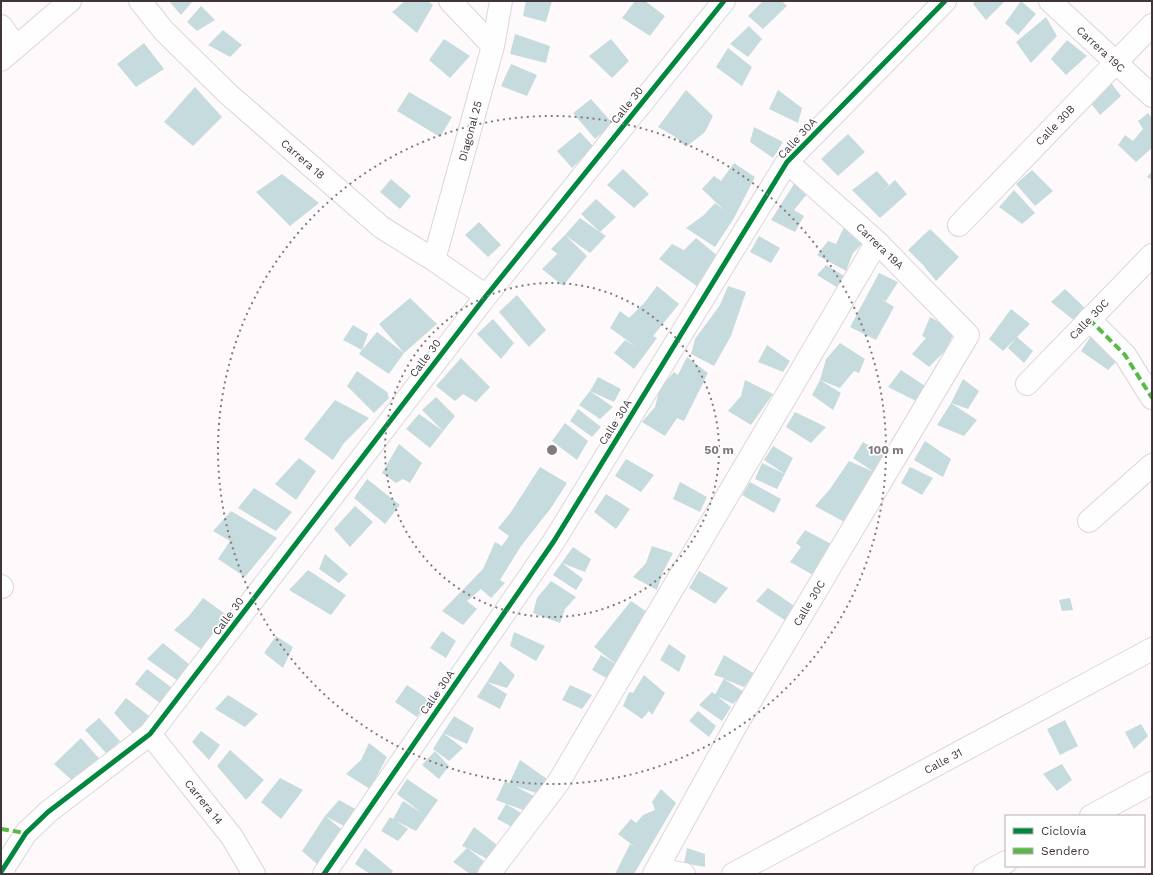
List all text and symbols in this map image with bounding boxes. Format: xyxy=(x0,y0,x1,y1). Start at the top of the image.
street label: Carrera 19C xyxy=(1074,24,1128,75)
street label: Calle 30 xyxy=(609,84,646,126)
street label: Diagonal 25 xyxy=(456,99,485,163)
street label: Calle 30B xyxy=(1033,102,1078,148)
street label: Calle 30A xyxy=(775,115,820,161)
street label: Carrera 18 xyxy=(278,137,327,182)
street label: Carrera 19A xyxy=(853,221,906,272)
street label: Calle 30C xyxy=(1067,296,1112,342)
street label: Calle 30 xyxy=(407,337,444,380)
street label: Calle 30A xyxy=(596,397,634,447)
centre of rings xyxy=(545,443,559,457)
text: 50 m xyxy=(704,443,734,457)
text: 100 m xyxy=(868,443,904,457)
street label: Calle 30C xyxy=(791,577,828,629)
street label: Calle 30 xyxy=(210,595,247,638)
street label: Calle 30A xyxy=(417,668,457,717)
street label: Calle 31 xyxy=(922,746,965,777)
street label: Carrera 14 xyxy=(182,777,226,828)
legend xyxy=(1005,815,1145,867)
text: Ciclovía xyxy=(1041,824,1086,838)
text: Sendero xyxy=(1041,844,1089,858)

